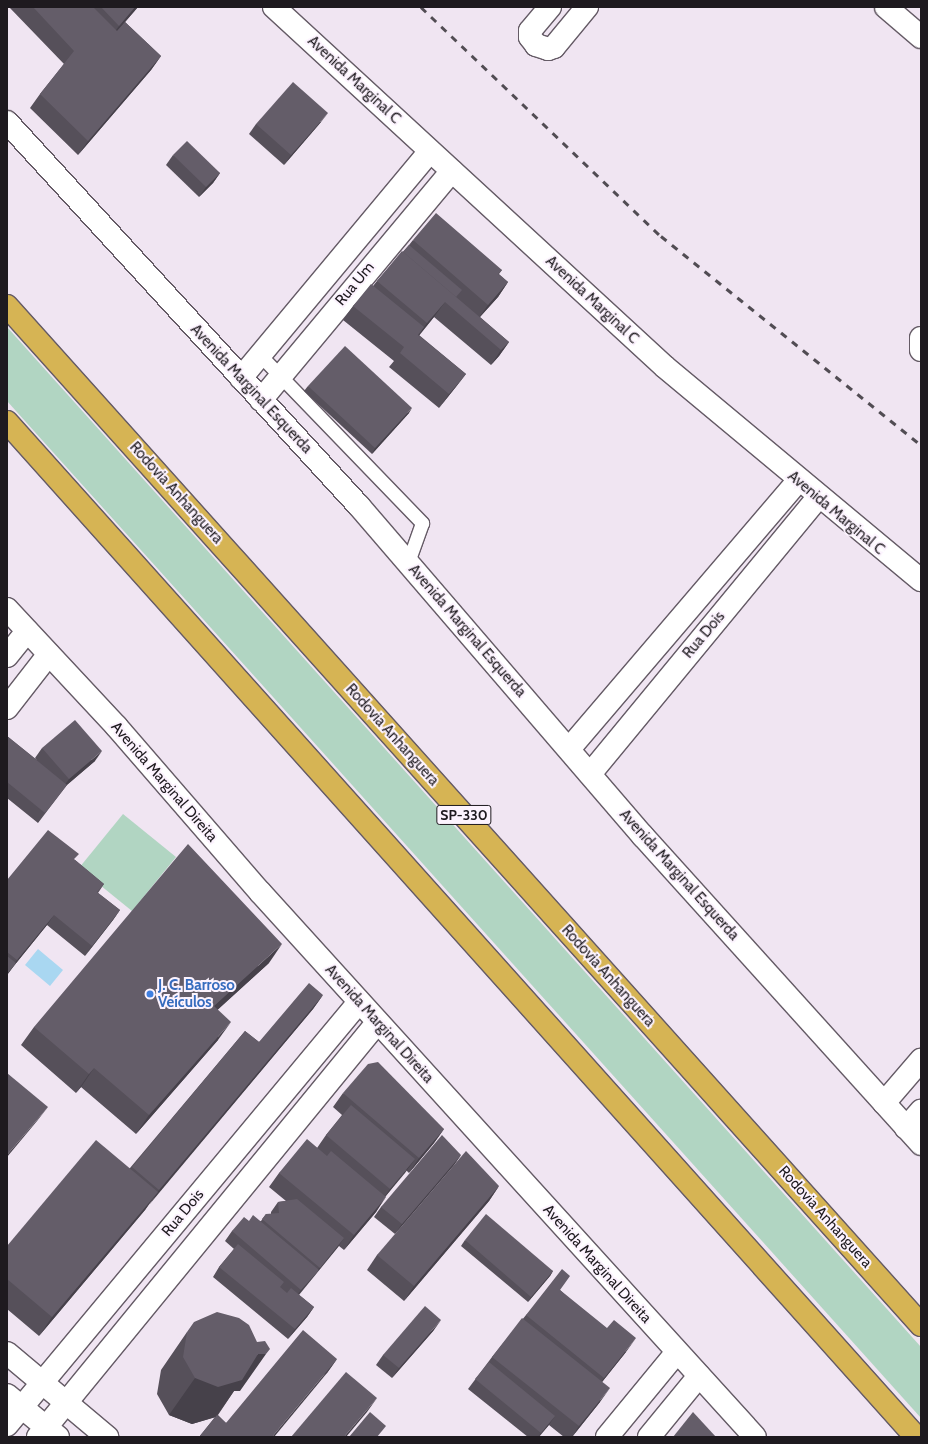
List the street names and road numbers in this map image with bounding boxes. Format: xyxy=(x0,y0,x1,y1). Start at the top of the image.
street label: Avenida Marginal C xyxy=(304,32,404,128)
street label: Avenida Marginal C xyxy=(542,252,642,348)
street label: Rua Um xyxy=(332,259,378,309)
street label: Avenida Marginal Esquerda xyxy=(186,321,316,457)
street label: Rodovia Anhanguera xyxy=(126,438,226,548)
street label: Avenida Marginal C xyxy=(784,467,888,559)
street label: Avenida Marginal Esquerda xyxy=(404,561,530,701)
street label: Rua Dois xyxy=(679,608,729,662)
street label: Rodovia Anhanguera xyxy=(342,680,442,790)
street label: Avenida Marginal Direita xyxy=(107,718,221,846)
road number: SP-330 xyxy=(436,803,492,827)
street label: Avenida Marginal Esquerda xyxy=(615,806,743,944)
street label: Rodovia Anhanguera xyxy=(558,921,658,1031)
street label: Avenida Marginal Direita xyxy=(321,961,437,1087)
street label: Rodovia Anhanguera xyxy=(775,1162,875,1272)
street label: Rua Dois xyxy=(158,1186,208,1240)
street label: Avenida Marginal Direita xyxy=(539,1201,655,1327)

